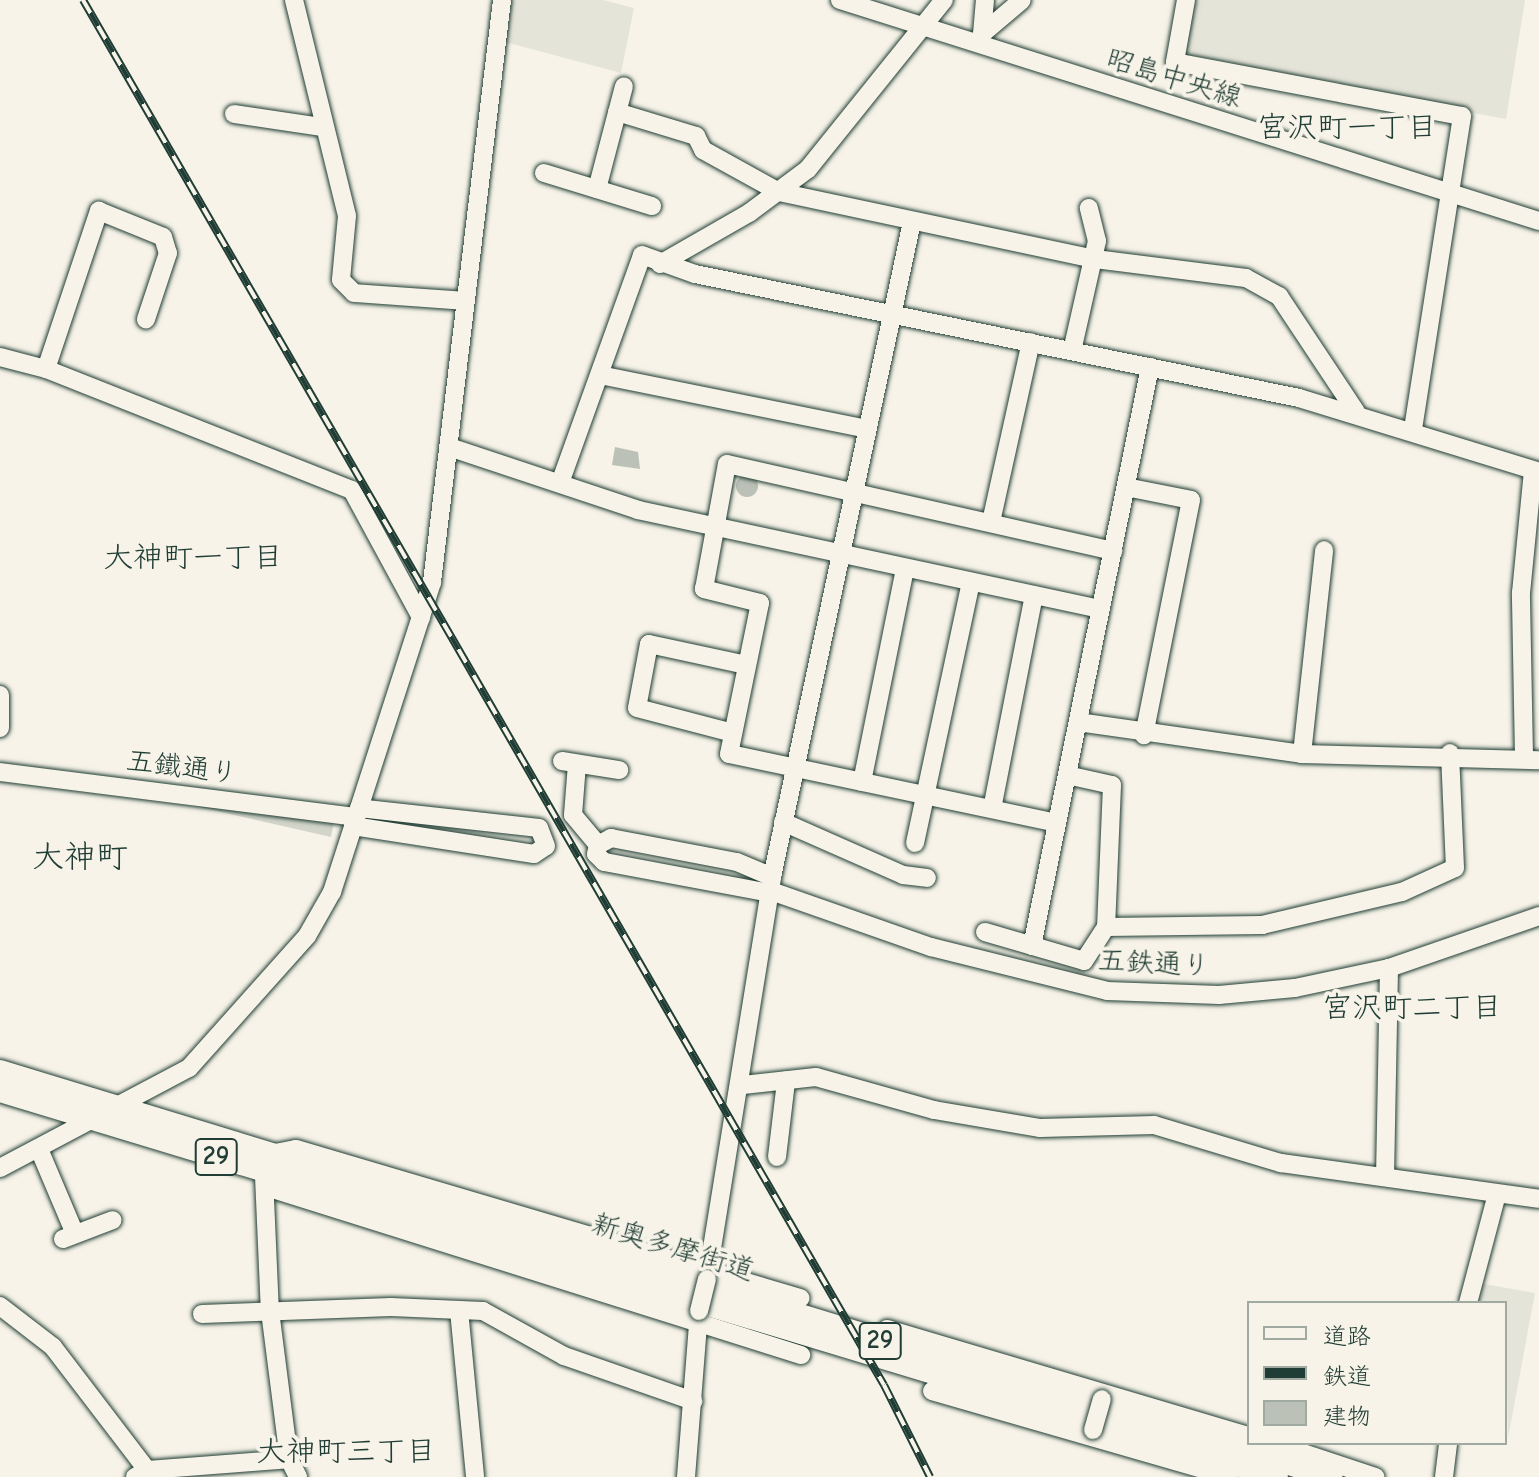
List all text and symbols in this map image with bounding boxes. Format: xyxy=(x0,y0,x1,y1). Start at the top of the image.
street label: 昭島中央線 xyxy=(1102,41,1246,115)
district label: 宮沢町一丁目 xyxy=(1257,110,1437,146)
district label: 大神町一丁目 xyxy=(103,540,283,576)
street label: 五鐵通り xyxy=(124,744,240,790)
district label: 大神町 xyxy=(32,838,128,876)
street label: 五鉄通り xyxy=(1097,943,1211,983)
district label: 宮沢町二丁目 xyxy=(1322,990,1502,1026)
road number: 29 xyxy=(194,1135,238,1179)
street label: 新奥多摩街道 xyxy=(588,1206,758,1288)
legend xyxy=(1247,1301,1507,1445)
road number: 29 xyxy=(858,1319,902,1363)
text: 道路 xyxy=(1323,1322,1371,1350)
text: 鉄道 xyxy=(1323,1362,1371,1390)
text: 建物 xyxy=(1323,1402,1371,1430)
district label: 大神町三丁目 xyxy=(256,1434,436,1470)

